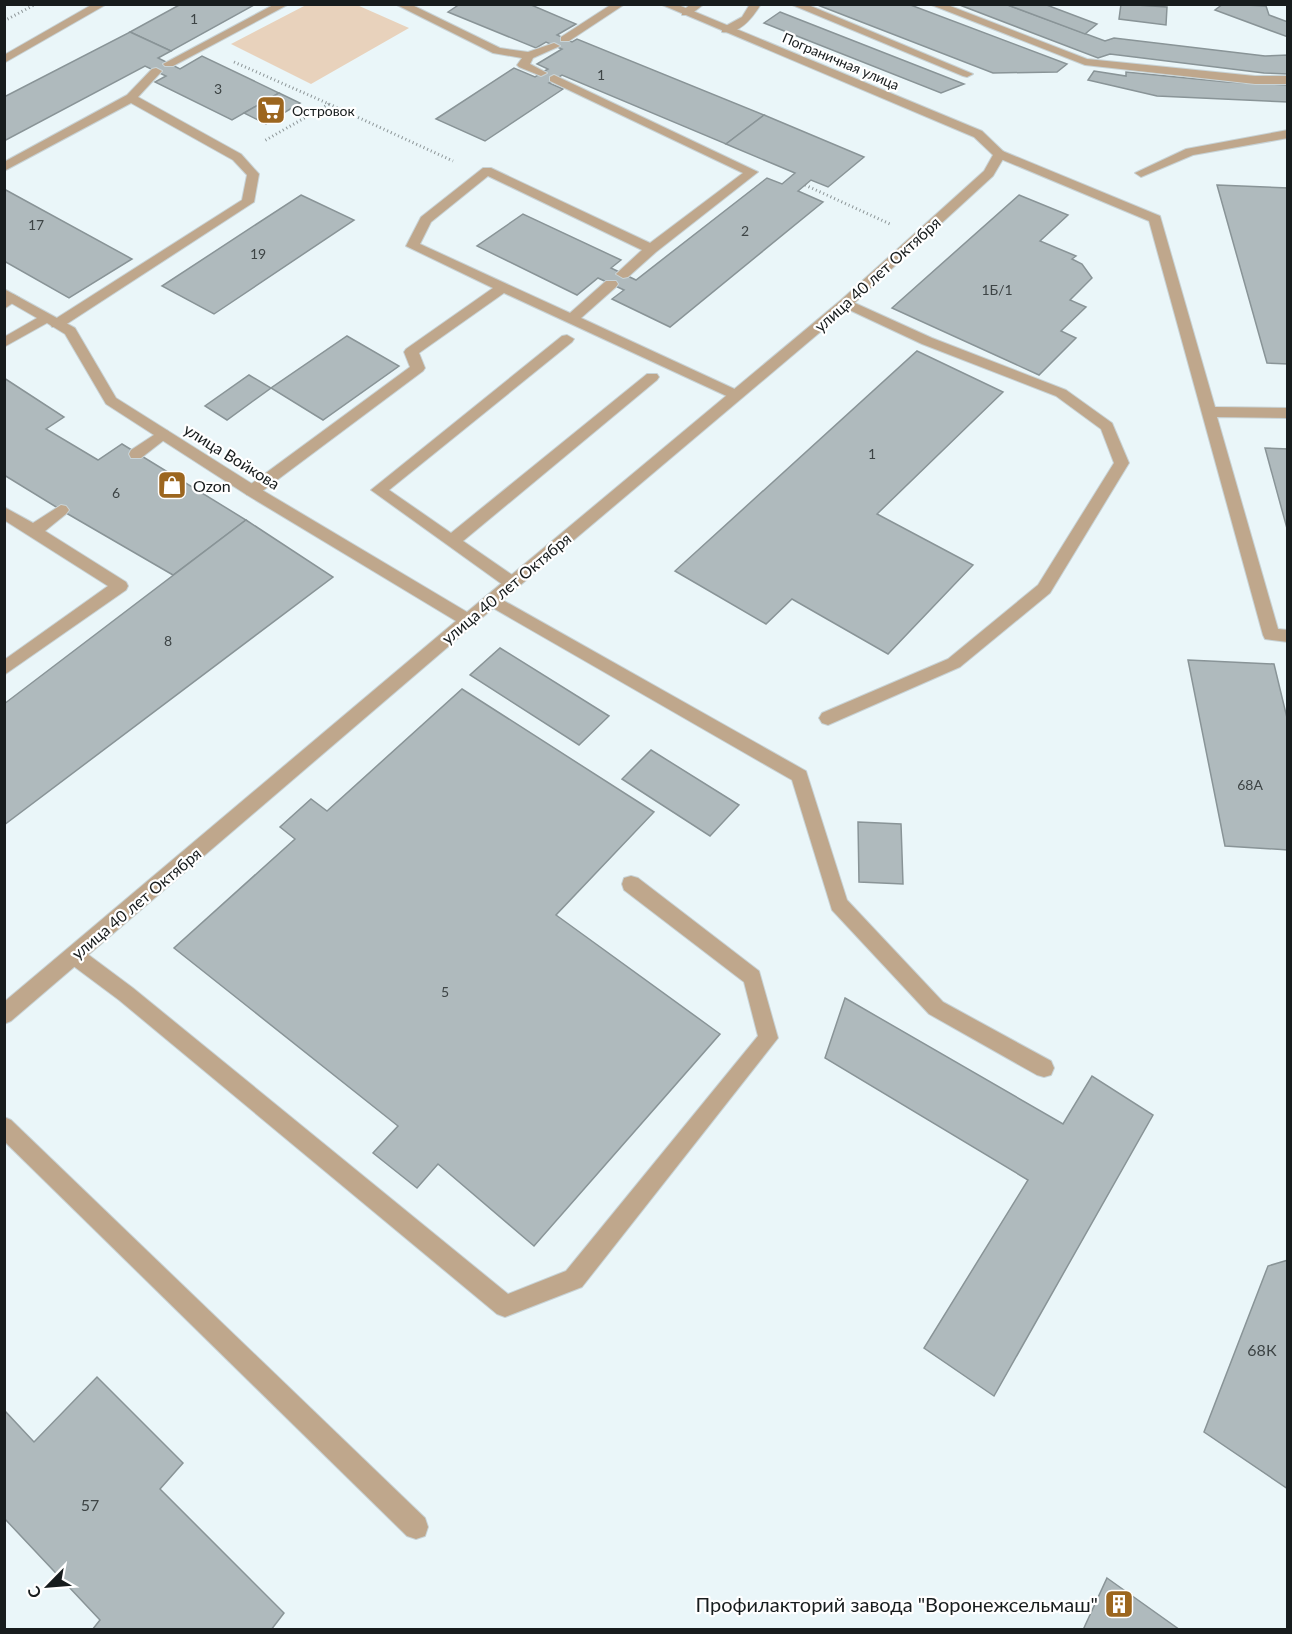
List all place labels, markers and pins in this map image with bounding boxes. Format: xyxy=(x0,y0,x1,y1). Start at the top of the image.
supermarket icon: Островок xyxy=(255,94,287,126)
place label: Островок xyxy=(292,102,356,119)
shop icon: Ozon xyxy=(156,469,188,501)
place label: Ozon xyxy=(193,476,231,495)
building icon: Профилакторий завода "Воронежсельмаш" xyxy=(1103,1588,1135,1620)
place label: Профилакторий завода "Воронежсельмаш" xyxy=(695,1592,1098,1616)

